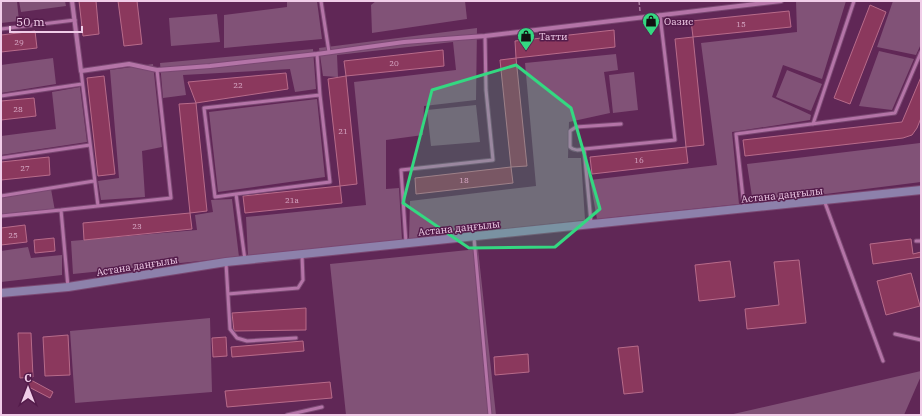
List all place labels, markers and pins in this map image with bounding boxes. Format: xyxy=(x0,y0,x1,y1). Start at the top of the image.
shop icon: Оазис xyxy=(641,11,661,36)
place label: Оазис xyxy=(664,15,693,28)
shop icon: Татти xyxy=(516,26,536,51)
place label: Татти xyxy=(539,30,568,43)

